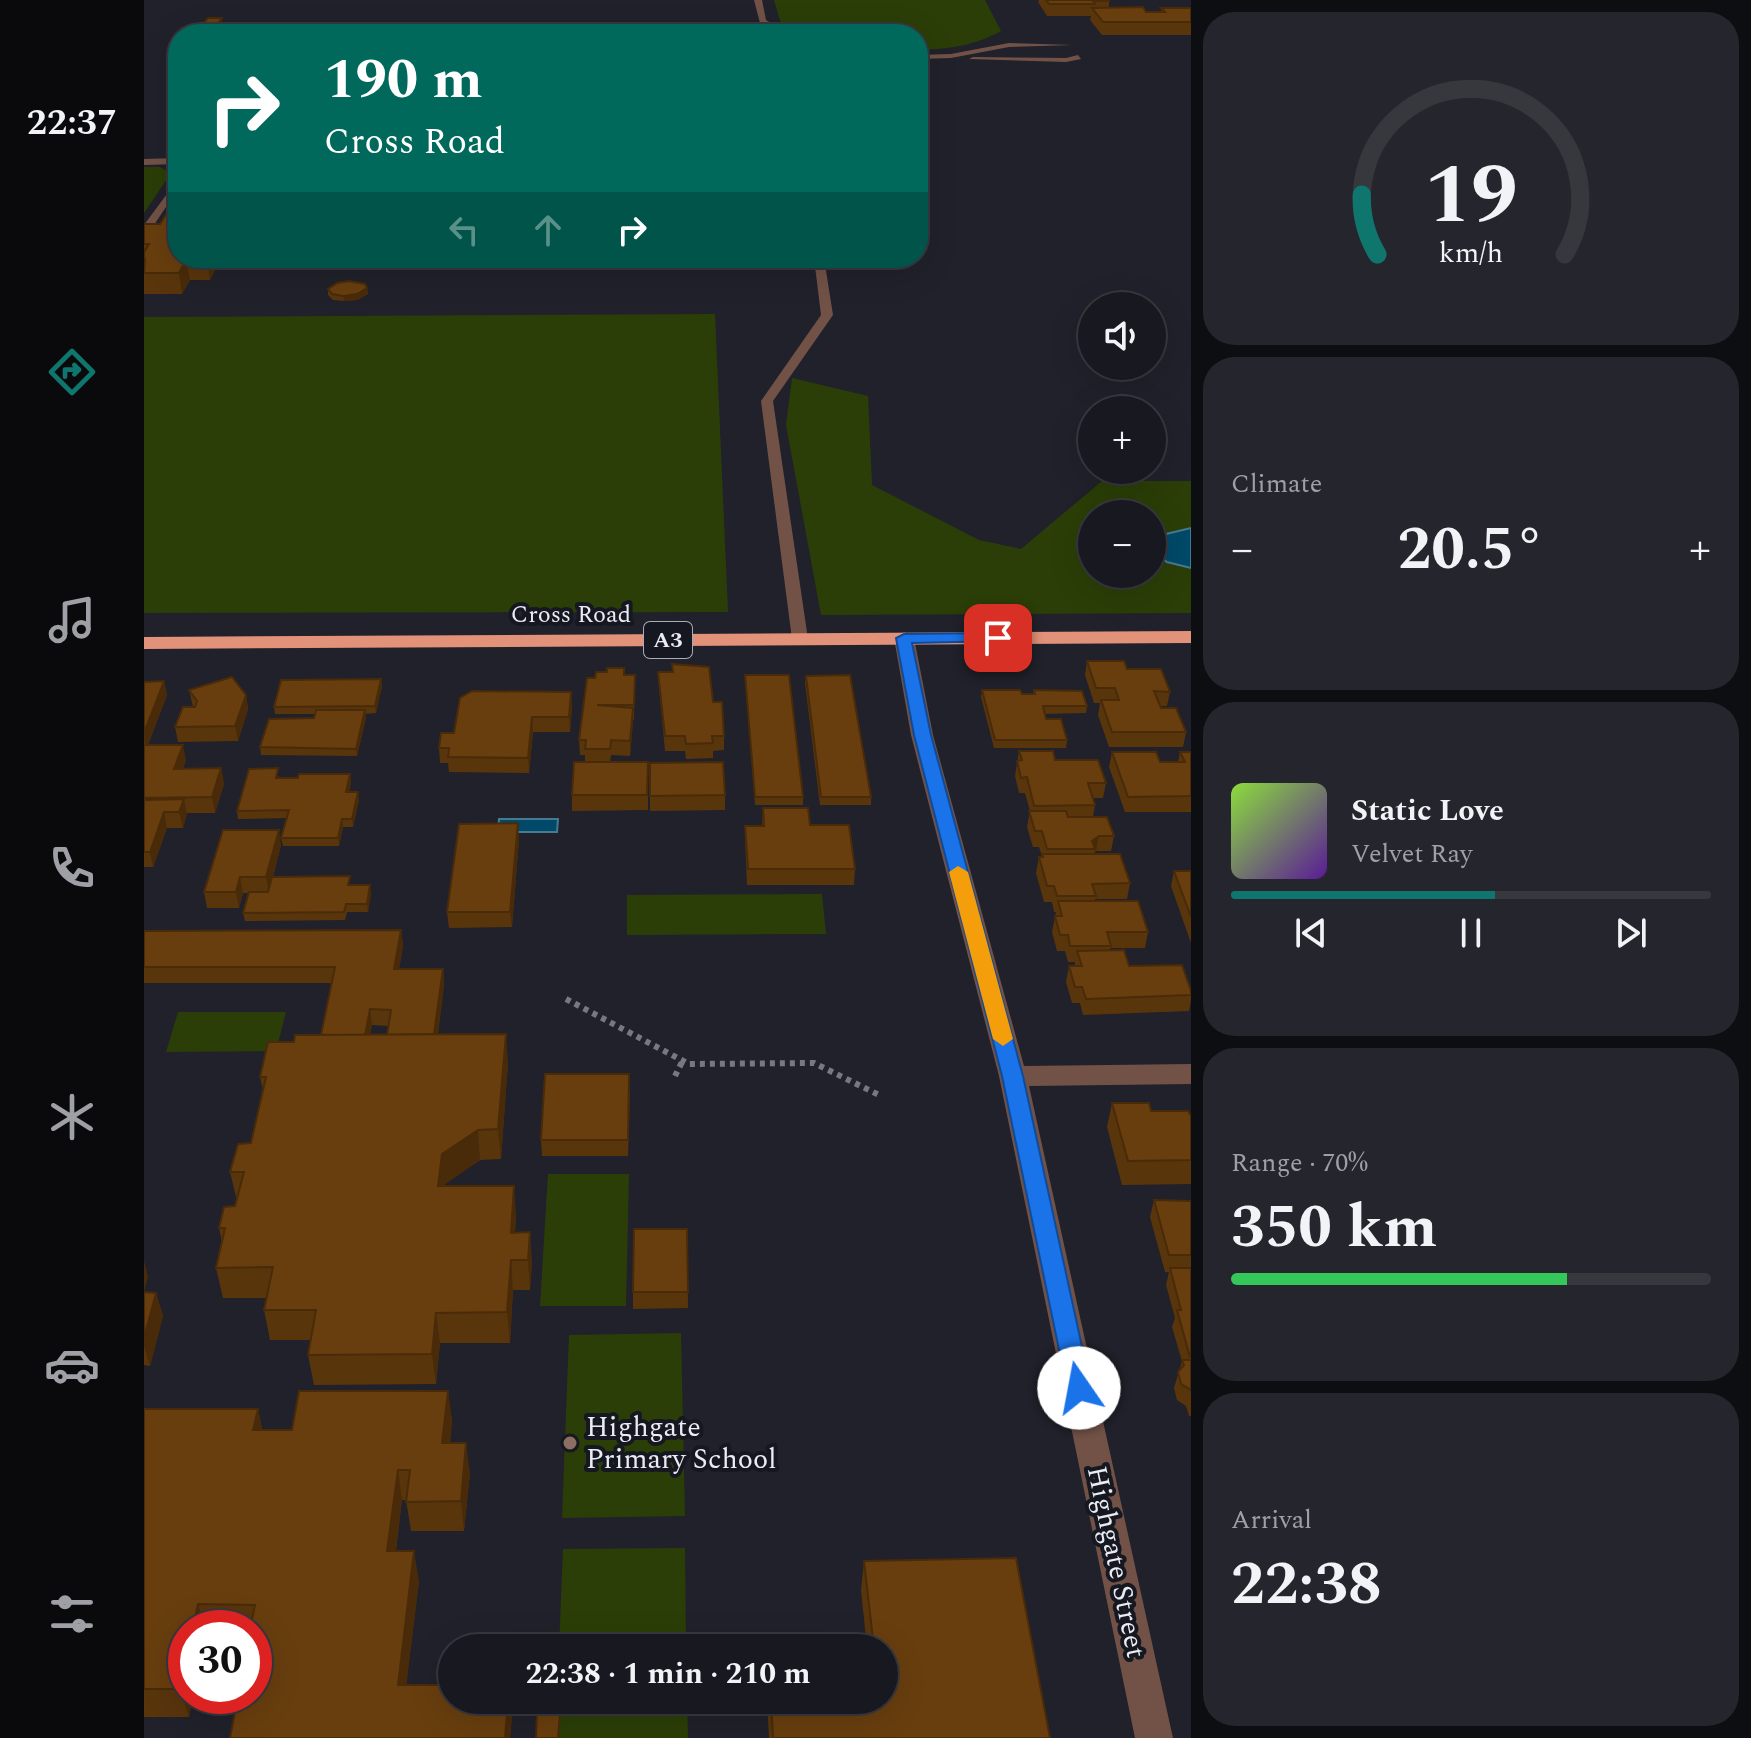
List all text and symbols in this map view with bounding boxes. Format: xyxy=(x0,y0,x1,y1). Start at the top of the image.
text: 190 m xyxy=(324,38,483,123)
icon: right xyxy=(192,56,296,160)
text: 22:37 xyxy=(27,96,117,151)
text: Cross Road xyxy=(324,115,505,170)
text: 19 xyxy=(1424,132,1518,259)
icon: left xyxy=(442,208,486,252)
icon: ahead xyxy=(526,208,570,252)
icon: right xyxy=(610,208,654,252)
text: km/h xyxy=(1439,232,1503,275)
map controls xyxy=(1078,292,1166,588)
button: sound xyxy=(1078,292,1166,380)
icon: directions xyxy=(44,344,100,400)
button: + xyxy=(1078,396,1166,484)
text: Climate xyxy=(1231,464,1322,504)
button: − xyxy=(1078,500,1166,588)
text: 20.5° xyxy=(1397,504,1545,596)
text: − xyxy=(1231,516,1253,583)
text: + xyxy=(1689,516,1711,583)
icon: music xyxy=(44,592,100,648)
street label: Cross Road xyxy=(511,597,631,633)
pin xyxy=(964,604,1032,672)
icon: arrive xyxy=(976,616,1020,660)
road number: A3 xyxy=(644,622,692,658)
text: Static Love xyxy=(1351,788,1504,834)
text: Velvet Ray xyxy=(1351,834,1472,874)
icon: phone xyxy=(44,840,100,896)
icon: previous xyxy=(1289,911,1333,955)
icon: pause xyxy=(1449,911,1493,955)
icon: next xyxy=(1609,911,1653,955)
icon: climate xyxy=(44,1089,100,1145)
text: Range · 70% xyxy=(1231,1143,1368,1183)
text: 350 km xyxy=(1231,1182,1437,1274)
icon: car xyxy=(44,1337,100,1393)
position arrow xyxy=(1037,1346,1121,1430)
place label: Highgate Primary School xyxy=(586,1406,776,1481)
marker: Highgate Primary School xyxy=(561,1434,579,1452)
street label: Highgate Street xyxy=(1075,1462,1157,1662)
text: Arrival xyxy=(1231,1500,1312,1540)
text: 22:38 xyxy=(1231,1539,1382,1631)
icon: filters xyxy=(44,1586,100,1642)
speed limit sign: 30 xyxy=(168,1610,272,1714)
text: 22:38 · 1 min · 210 m xyxy=(525,1651,811,1697)

